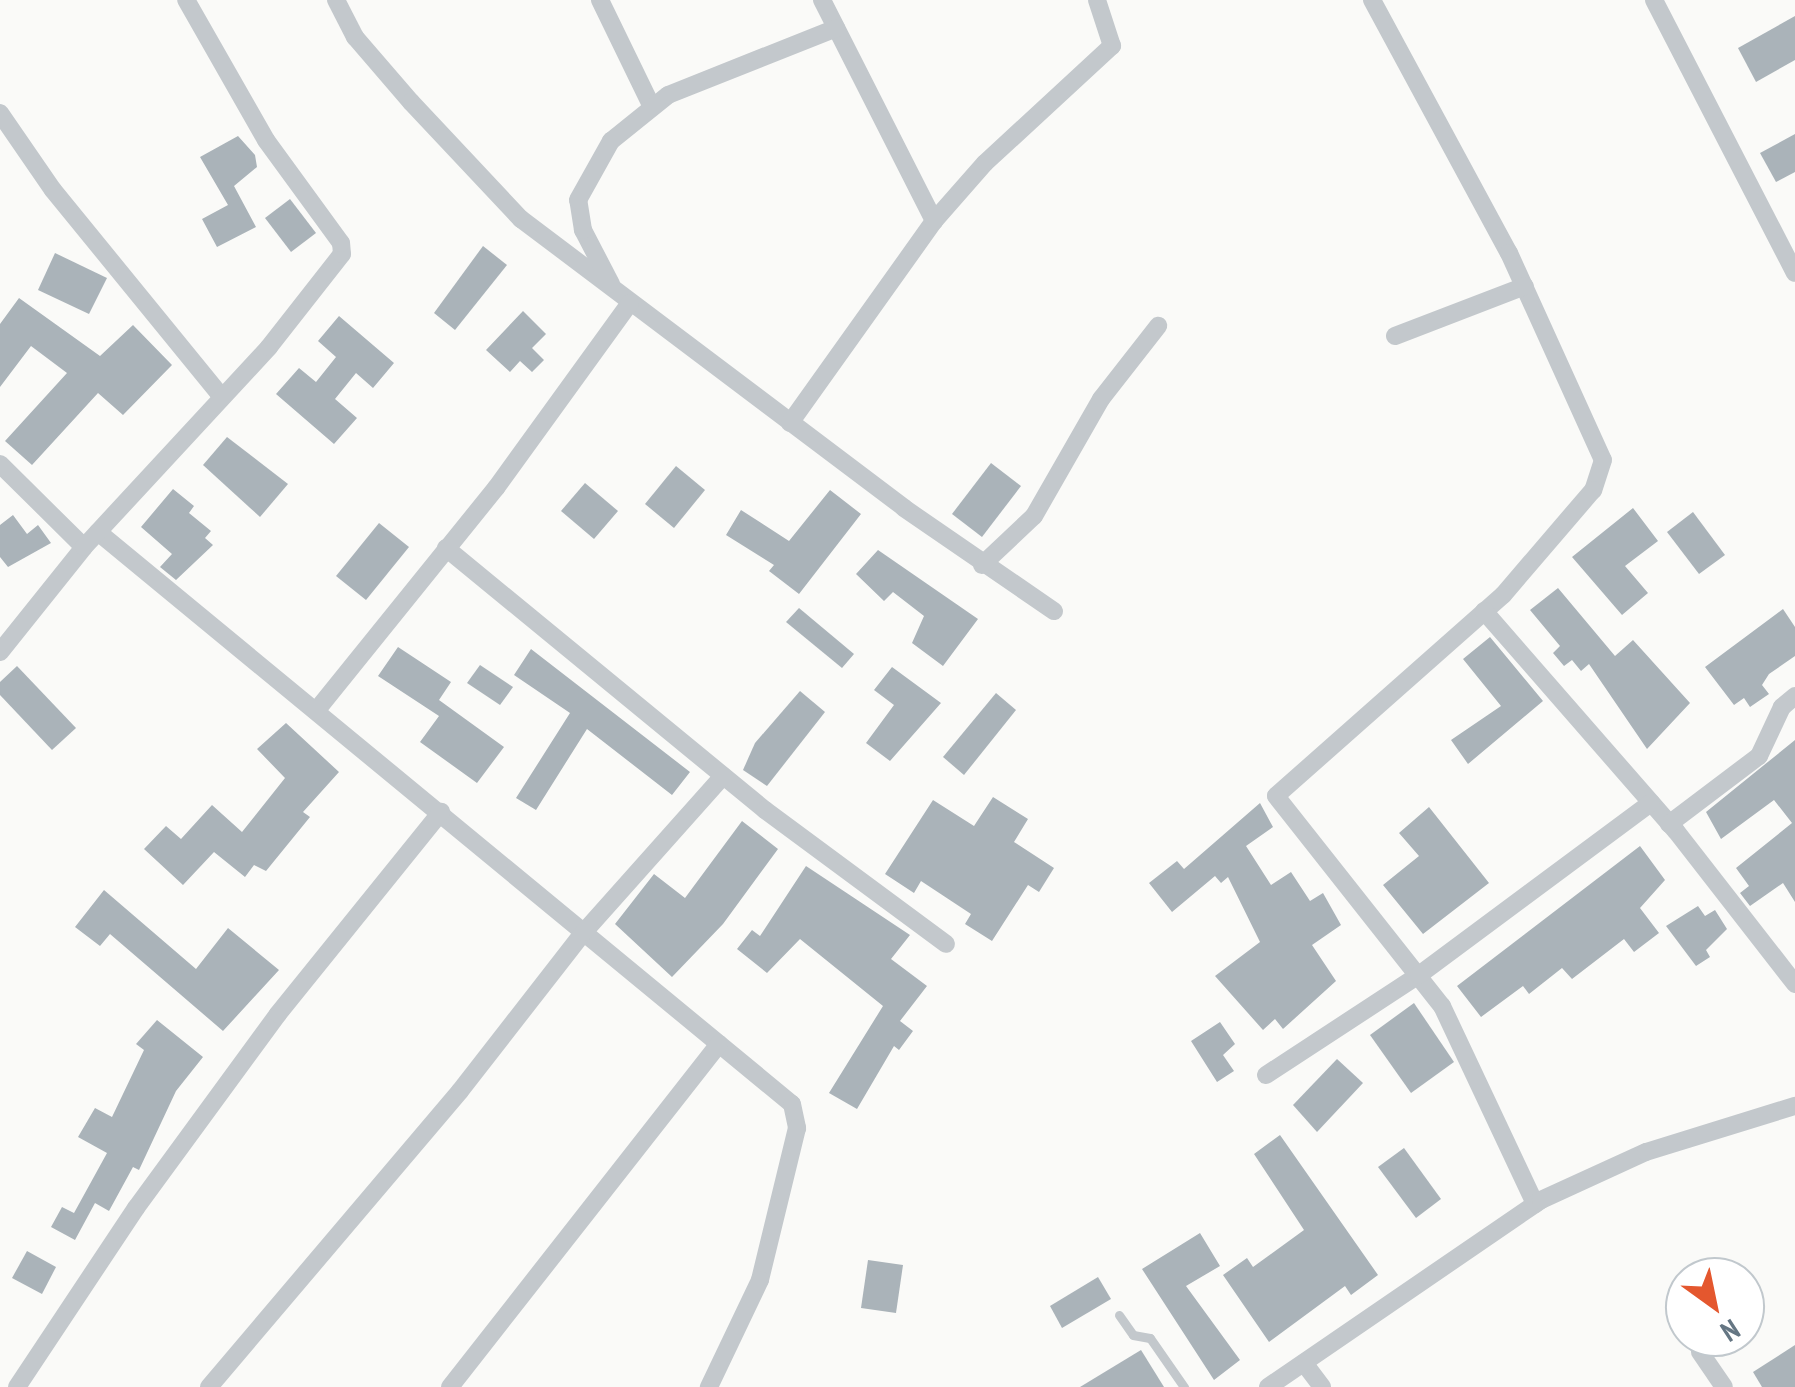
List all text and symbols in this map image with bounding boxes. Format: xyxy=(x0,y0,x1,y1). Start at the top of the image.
north arrow xyxy=(1665,1257,1765,1357)
text: N xyxy=(1714,1311,1747,1351)

